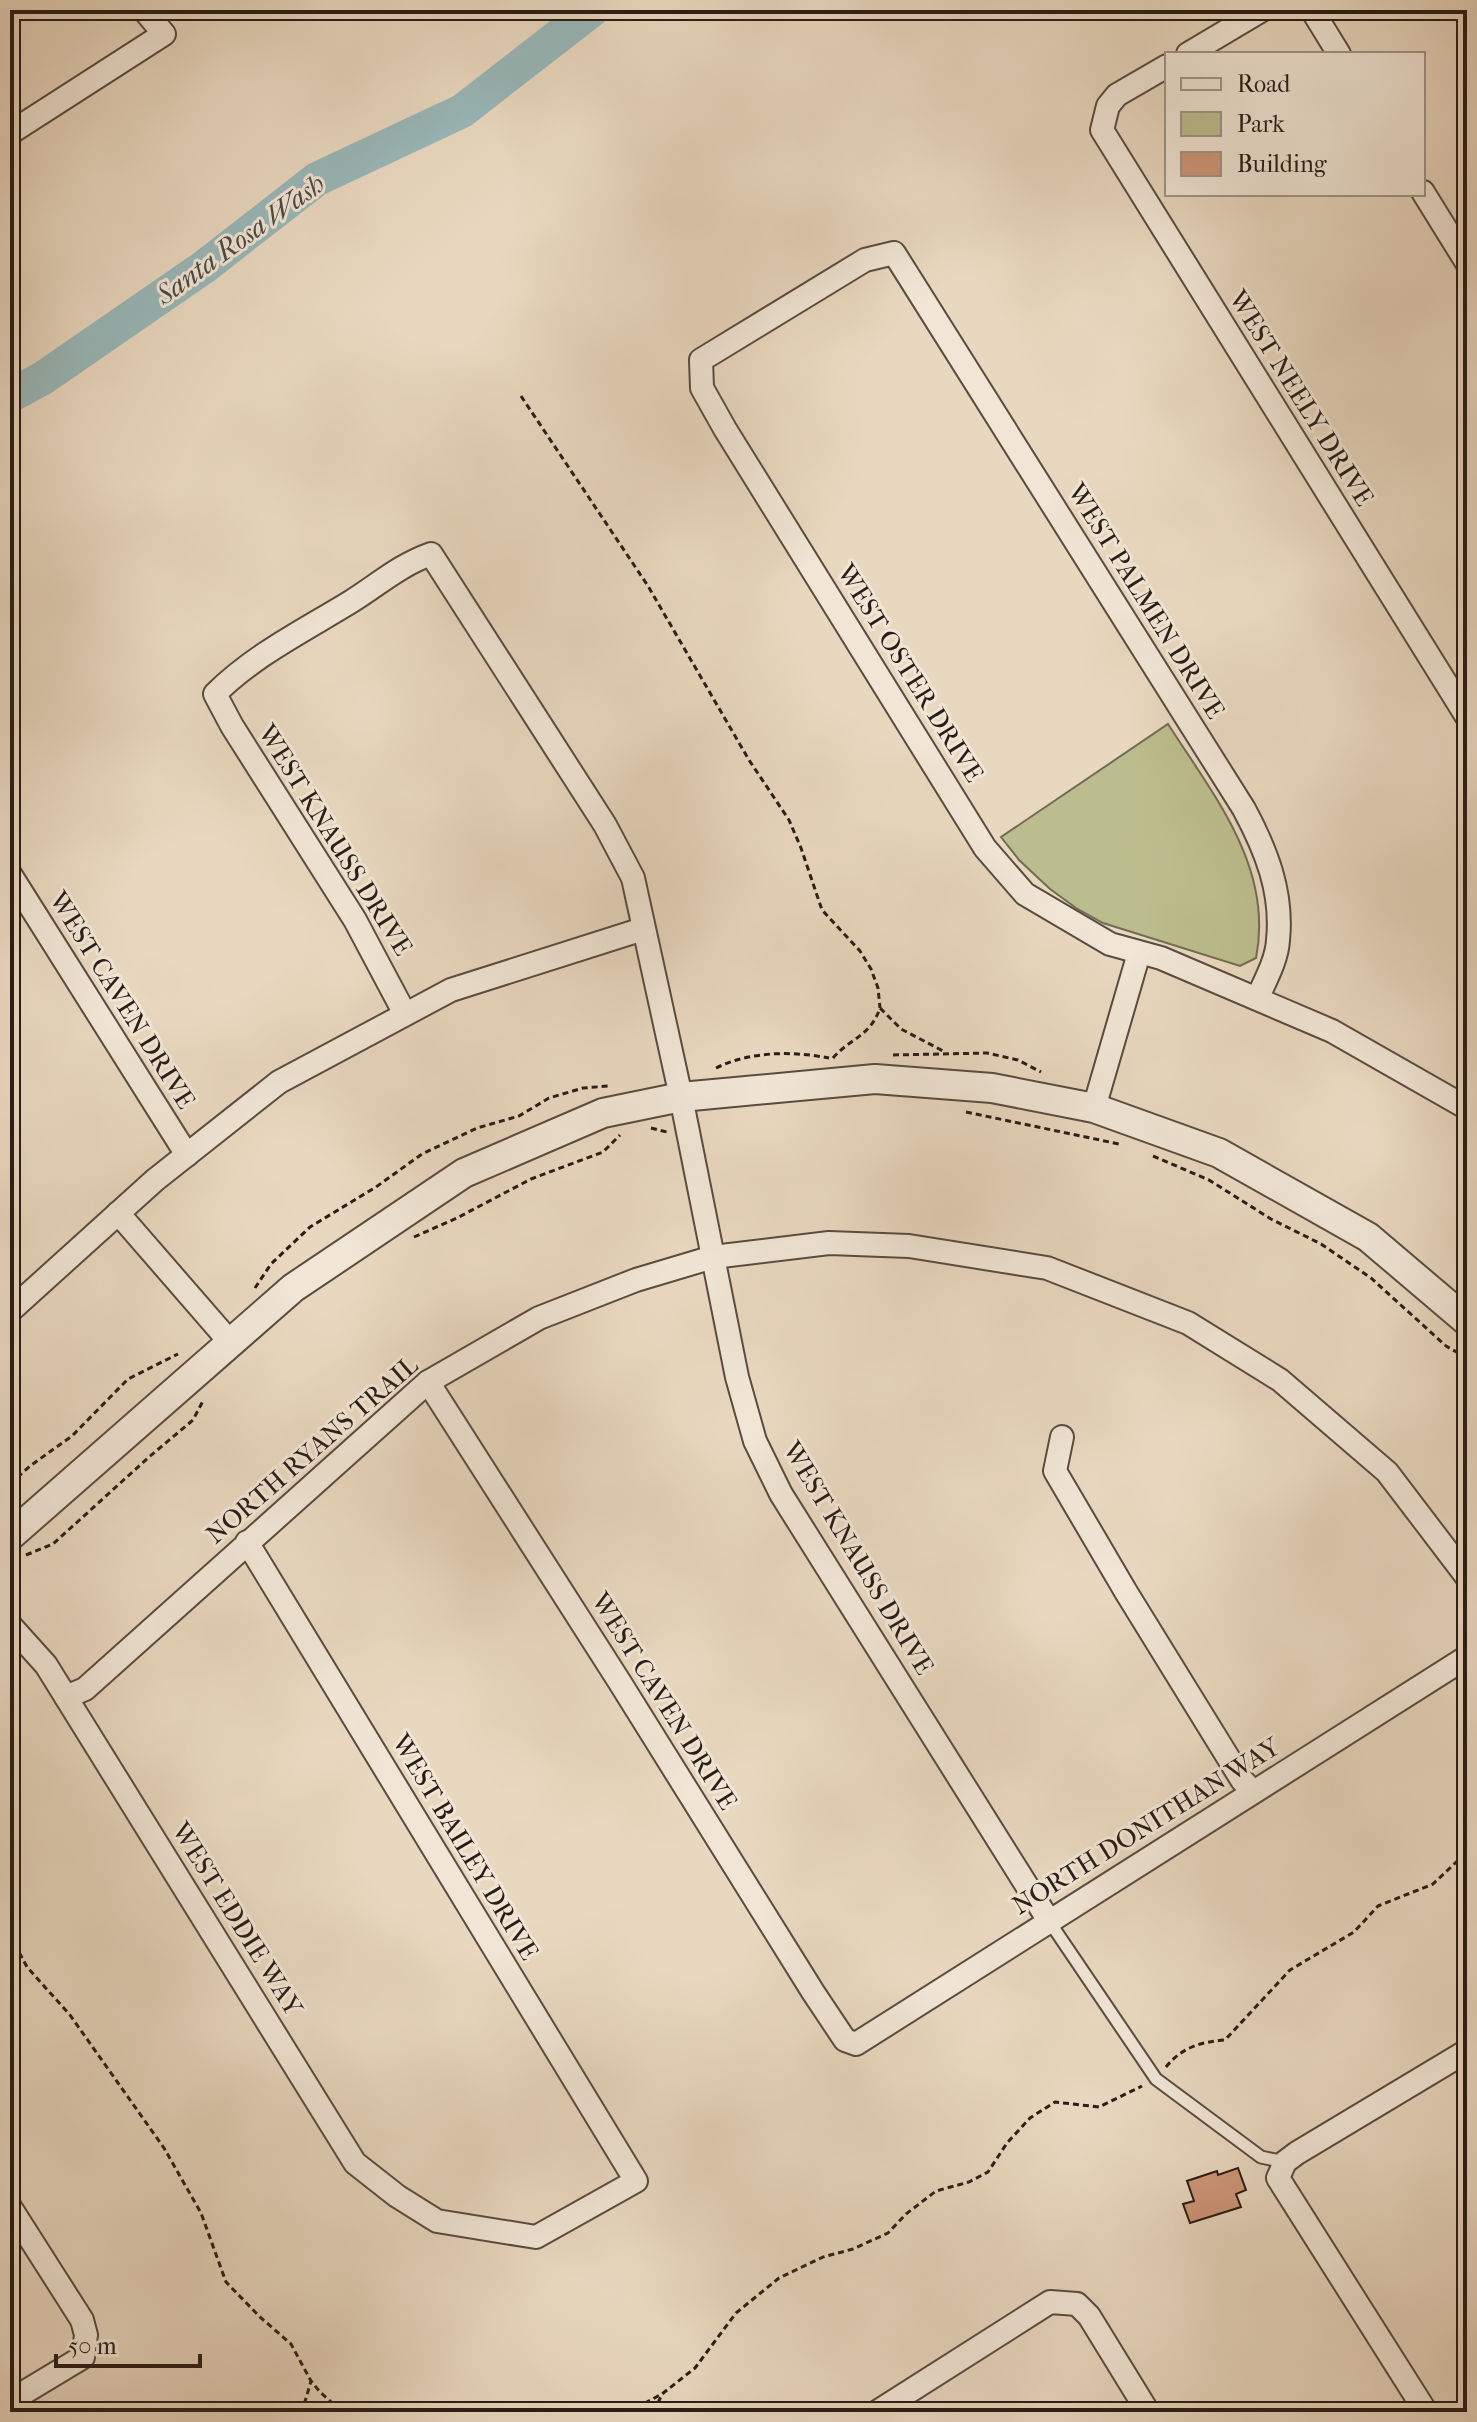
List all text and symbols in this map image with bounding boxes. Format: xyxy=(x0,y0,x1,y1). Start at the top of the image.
legend xyxy=(1165,52,1425,196)
text: Road xyxy=(1237,70,1291,98)
text: Park xyxy=(1237,110,1285,138)
text: Building xyxy=(1237,150,1328,178)
water label: Santa Rosa Wash xyxy=(148,167,331,312)
street label: WEST NEELY DRIVE xyxy=(1221,284,1380,512)
street label: WEST PALMEN DRIVE xyxy=(1060,477,1231,724)
street label: WEST OSTER DRIVE xyxy=(830,557,990,788)
street label: WEST KNAUSS DRIVE xyxy=(251,718,419,961)
street label: WEST CAVEN DRIVE xyxy=(42,885,202,1114)
street label: NORTH RYANS TRAIL xyxy=(200,1349,424,1550)
street label: WEST KNAUSS DRIVE xyxy=(776,1435,940,1680)
street label: WEST CAVEN DRIVE xyxy=(584,1586,744,1815)
street label: WEST BAILEY DRIVE xyxy=(385,1728,545,1966)
street label: NORTH DONITHAN WAY xyxy=(1007,1730,1286,1921)
street label: WEST EDDIE WAY xyxy=(164,1816,310,2022)
scale bar xyxy=(56,2318,200,2368)
text: 50 m xyxy=(68,2332,117,2360)

